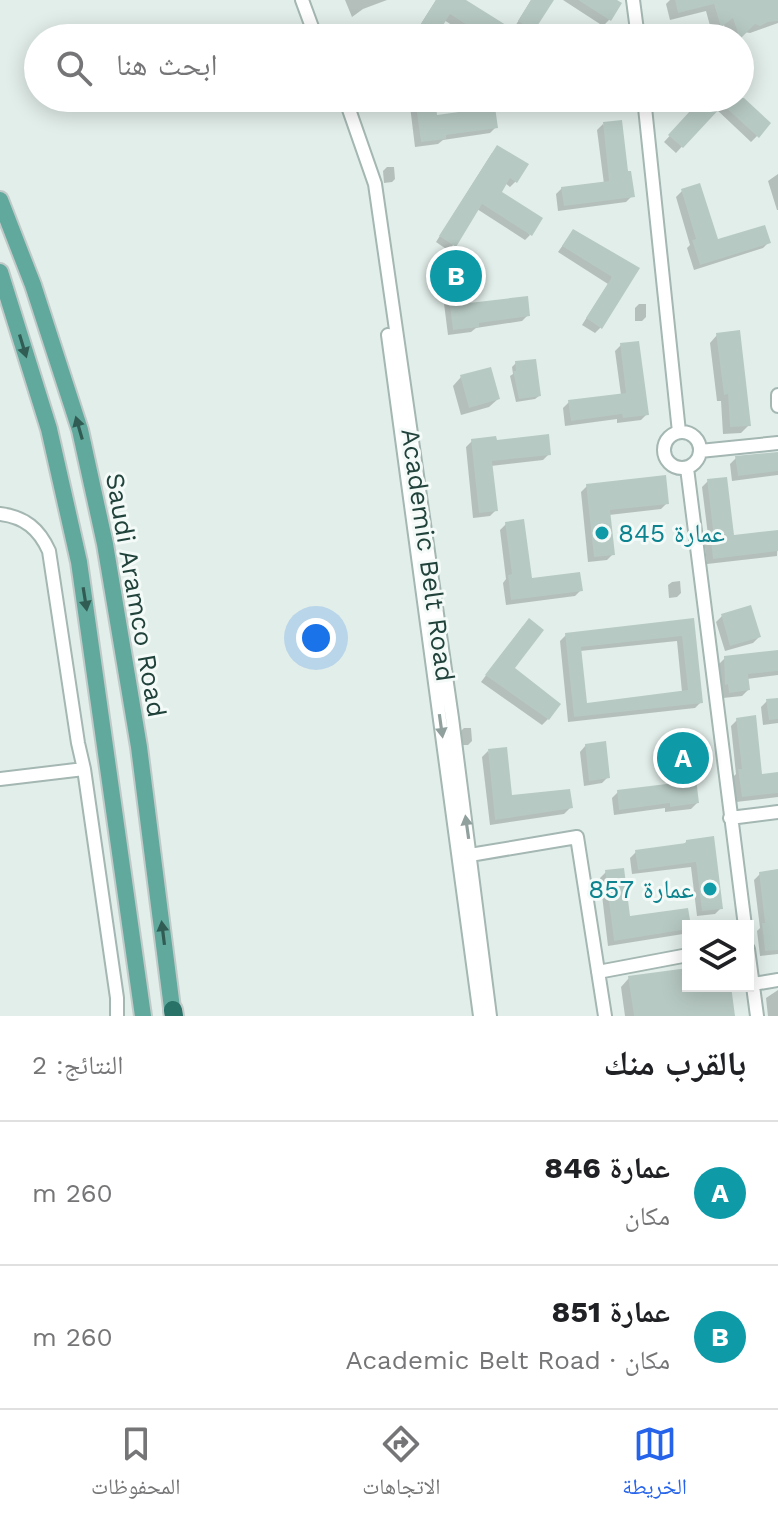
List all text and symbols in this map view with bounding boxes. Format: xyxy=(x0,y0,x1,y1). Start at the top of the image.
search box xyxy=(24,24,754,112)
icon: search xyxy=(52,46,96,90)
text: ابحث هنا xyxy=(116,47,218,82)
pin: B xyxy=(430,246,482,306)
one-way arrow xyxy=(17,335,30,359)
one-way arrow xyxy=(72,415,84,440)
street label: Academic Belt Road xyxy=(395,427,461,683)
street label: Saudi Aramco Road xyxy=(100,470,172,720)
place label: عمارة 845 xyxy=(618,518,725,548)
marker: عمارة 845 xyxy=(593,524,611,542)
one-way arrow xyxy=(79,586,91,611)
your location xyxy=(296,618,336,658)
one-way arrow xyxy=(434,714,447,739)
pin: A xyxy=(657,728,709,788)
one-way arrow xyxy=(460,815,473,840)
place label: عمارة 857 xyxy=(588,874,694,904)
marker: عمارة 857 xyxy=(701,880,719,898)
one-way arrow xyxy=(157,920,170,945)
map controls xyxy=(682,920,754,992)
button: layers xyxy=(682,920,754,992)
text: بالقرب منك xyxy=(604,1043,746,1083)
text: النتائج: 2 xyxy=(32,1050,123,1080)
text: عمارة 846 xyxy=(544,1150,670,1185)
text: 260 m xyxy=(32,1178,113,1208)
text: A xyxy=(711,1178,729,1208)
text: مكان xyxy=(624,1201,670,1231)
text: عمارة 851 xyxy=(552,1294,670,1329)
text: 260 m xyxy=(32,1322,113,1352)
text: B xyxy=(711,1322,729,1352)
text: مكان · Academic Belt Road xyxy=(346,1345,670,1375)
tab: المحفوظات xyxy=(91,1422,180,1508)
tab: الاتجاهات xyxy=(362,1422,440,1508)
tab: الخريطة xyxy=(622,1422,687,1508)

